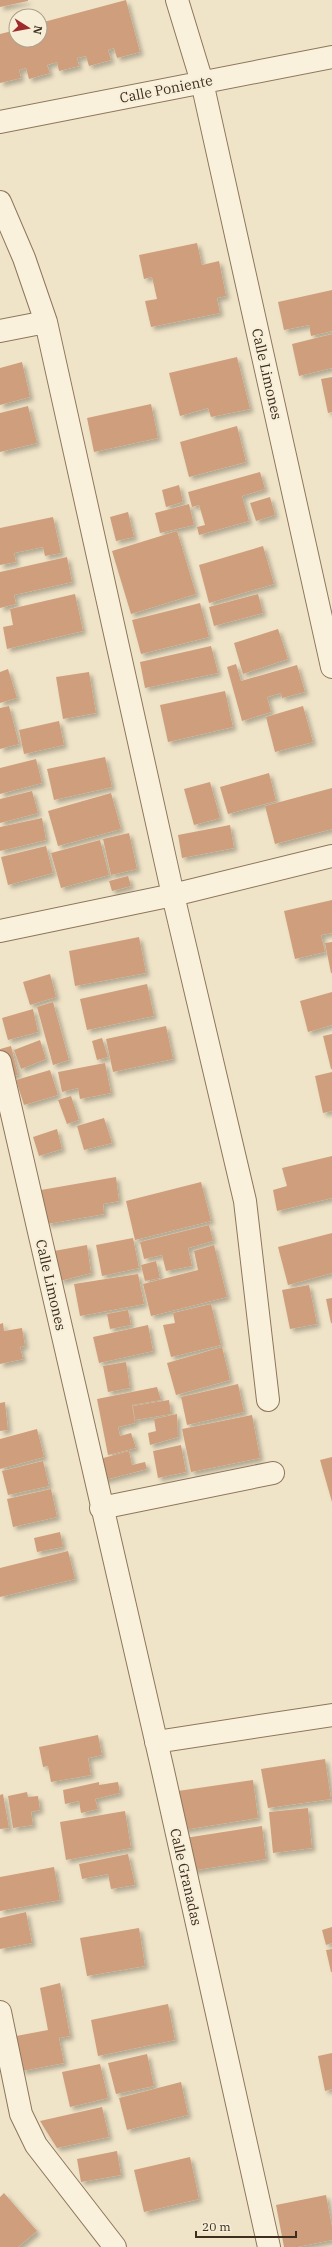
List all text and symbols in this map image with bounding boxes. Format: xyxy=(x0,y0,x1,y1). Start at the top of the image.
north arrow xyxy=(8,8,48,48)
text: N xyxy=(30,24,46,36)
street label: Calle Poniente xyxy=(118,71,214,107)
street label: Calle Limones xyxy=(248,327,286,421)
street label: Calle Limones xyxy=(32,1238,70,1332)
street label: Calle Granadas xyxy=(166,1827,206,1928)
scale bar xyxy=(196,2213,296,2239)
text: 20 m xyxy=(202,2219,231,2234)

